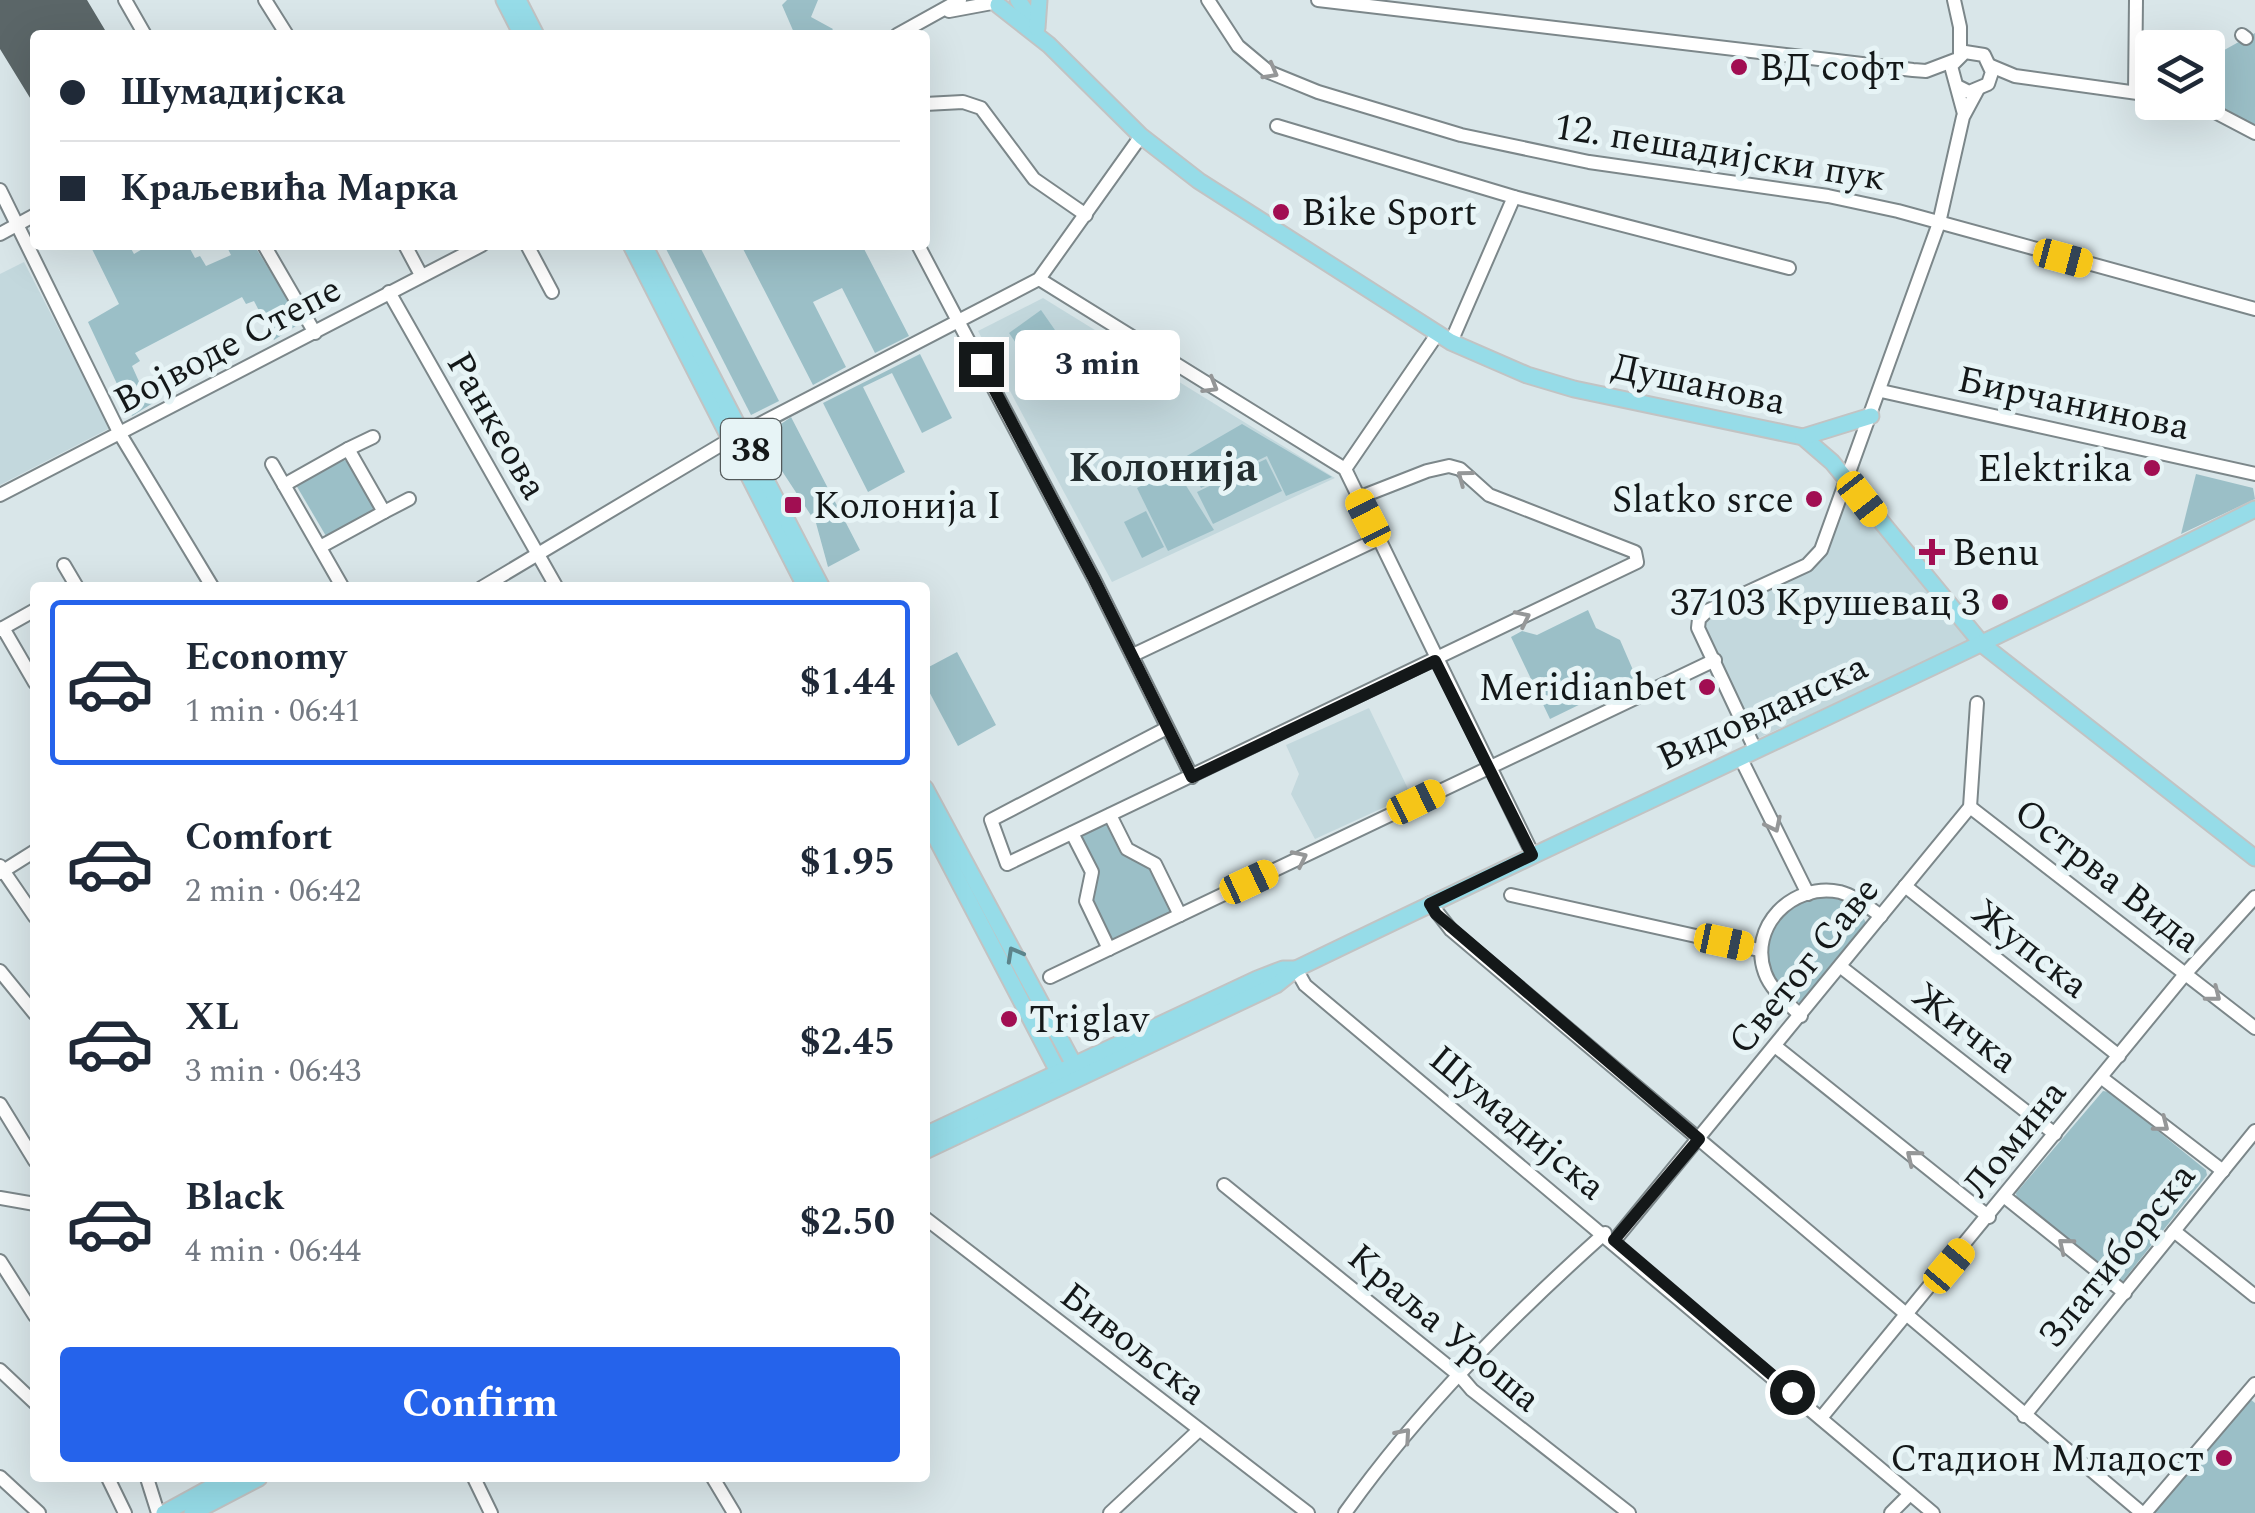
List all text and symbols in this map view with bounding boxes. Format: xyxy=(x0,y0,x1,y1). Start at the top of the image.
map controls xyxy=(2135,30,2225,120)
button: layers xyxy=(2135,30,2225,120)
place label: ВД софт xyxy=(1759,40,1904,98)
marker: ВД софт xyxy=(1728,56,1750,78)
one-way arrow xyxy=(1260,59,1278,79)
text: Шумадијска xyxy=(120,64,346,122)
street label: 12. пешадијски пук xyxy=(1550,98,1890,208)
text: Краљевића Марка xyxy=(120,160,458,218)
place label: Bike Sport xyxy=(1301,185,1477,243)
marker: Bike Sport xyxy=(1270,201,1292,223)
car xyxy=(2030,236,2096,280)
street label: Војводе Степе xyxy=(104,261,352,430)
callout: 3 min xyxy=(1016,329,1181,399)
street label: Душанова xyxy=(1606,338,1791,432)
text: 3 min xyxy=(1055,340,1140,389)
street label: Ранкеова xyxy=(430,341,562,511)
route end xyxy=(959,342,1004,387)
street label: Бирчанинова xyxy=(1952,351,2196,457)
one-way arrow xyxy=(1200,374,1218,393)
road number: 38 xyxy=(721,419,781,479)
district label: Колонија xyxy=(1068,437,1258,500)
place label: Elektrika xyxy=(1977,441,2132,499)
marker: Elektrika xyxy=(2141,457,2163,479)
car xyxy=(1832,466,1892,532)
one-way arrow xyxy=(1457,471,1476,489)
place label: Slatko srce xyxy=(1612,472,1794,530)
place label: Колонија I xyxy=(813,478,1001,536)
car xyxy=(1341,484,1395,552)
marker: Slatko srce xyxy=(1803,488,1825,510)
marker: Колонија I xyxy=(782,494,804,516)
place label: Benu xyxy=(1952,525,2039,583)
marker: Benu xyxy=(1921,541,1943,563)
place label: 37103 Крушевац 3 xyxy=(1670,575,1980,633)
marker: 37103 Крушевац 3 xyxy=(1989,591,2011,613)
one-way arrow xyxy=(1513,611,1531,631)
text: Economy xyxy=(185,629,346,687)
icon: car xyxy=(65,638,155,728)
street label: Видовданска xyxy=(1648,638,1878,787)
text: $1.44 xyxy=(800,654,895,712)
place label: Meridianbet xyxy=(1478,660,1687,718)
marker: Meridianbet xyxy=(1696,676,1718,698)
text: 1 min · 06:41 xyxy=(185,687,361,736)
car xyxy=(1382,775,1450,829)
street label: Острва Вида xyxy=(2001,785,2213,969)
text: Comfort xyxy=(185,809,332,867)
one-way arrow xyxy=(1761,815,1781,833)
icon: car xyxy=(65,818,155,908)
text: $1.95 xyxy=(800,834,895,892)
one-way arrow xyxy=(1290,850,1308,870)
car xyxy=(1215,856,1283,908)
street label: Светог Саве xyxy=(1715,865,1895,1068)
text: 2 min · 06:42 xyxy=(185,867,361,916)
street label: Жупска xyxy=(1959,885,2101,1014)
car xyxy=(1692,921,1756,963)
one-way arrow xyxy=(1007,946,1027,964)
street label: Жичка xyxy=(1899,968,2031,1089)
one-way arrow xyxy=(2203,983,2221,1001)
text: XL xyxy=(185,989,239,1047)
place label: Triglav xyxy=(1029,992,1151,1050)
icon: car xyxy=(65,998,155,1088)
marker: Triglav xyxy=(998,1008,1020,1030)
text: $2.45 xyxy=(800,1014,895,1072)
street label: Шумадијска xyxy=(1415,1032,1619,1216)
text: 3 min · 06:43 xyxy=(185,1047,361,1096)
street label: Ломина xyxy=(1949,1067,2082,1211)
one-way arrow xyxy=(2151,1113,2169,1130)
street label: Златиборска xyxy=(2024,1150,2211,1362)
one-way arrow xyxy=(1906,1151,1924,1168)
text: Black xyxy=(185,1169,285,1227)
icon: car xyxy=(65,1178,155,1268)
text: $2.50 xyxy=(800,1194,895,1252)
text: 4 min · 06:44 xyxy=(185,1227,361,1276)
street label: Краља Уроша xyxy=(1334,1230,1554,1428)
car xyxy=(1918,1233,1980,1299)
one-way arrow xyxy=(2058,1239,2076,1257)
street label: Бивољска xyxy=(1047,1268,1219,1421)
button: Confirm xyxy=(60,1347,900,1462)
route start xyxy=(1770,1370,1815,1415)
one-way arrow xyxy=(1392,1428,1410,1447)
place label: Стадион Младост xyxy=(1890,1431,2204,1489)
marker: Стадион Младост xyxy=(2213,1447,2235,1469)

